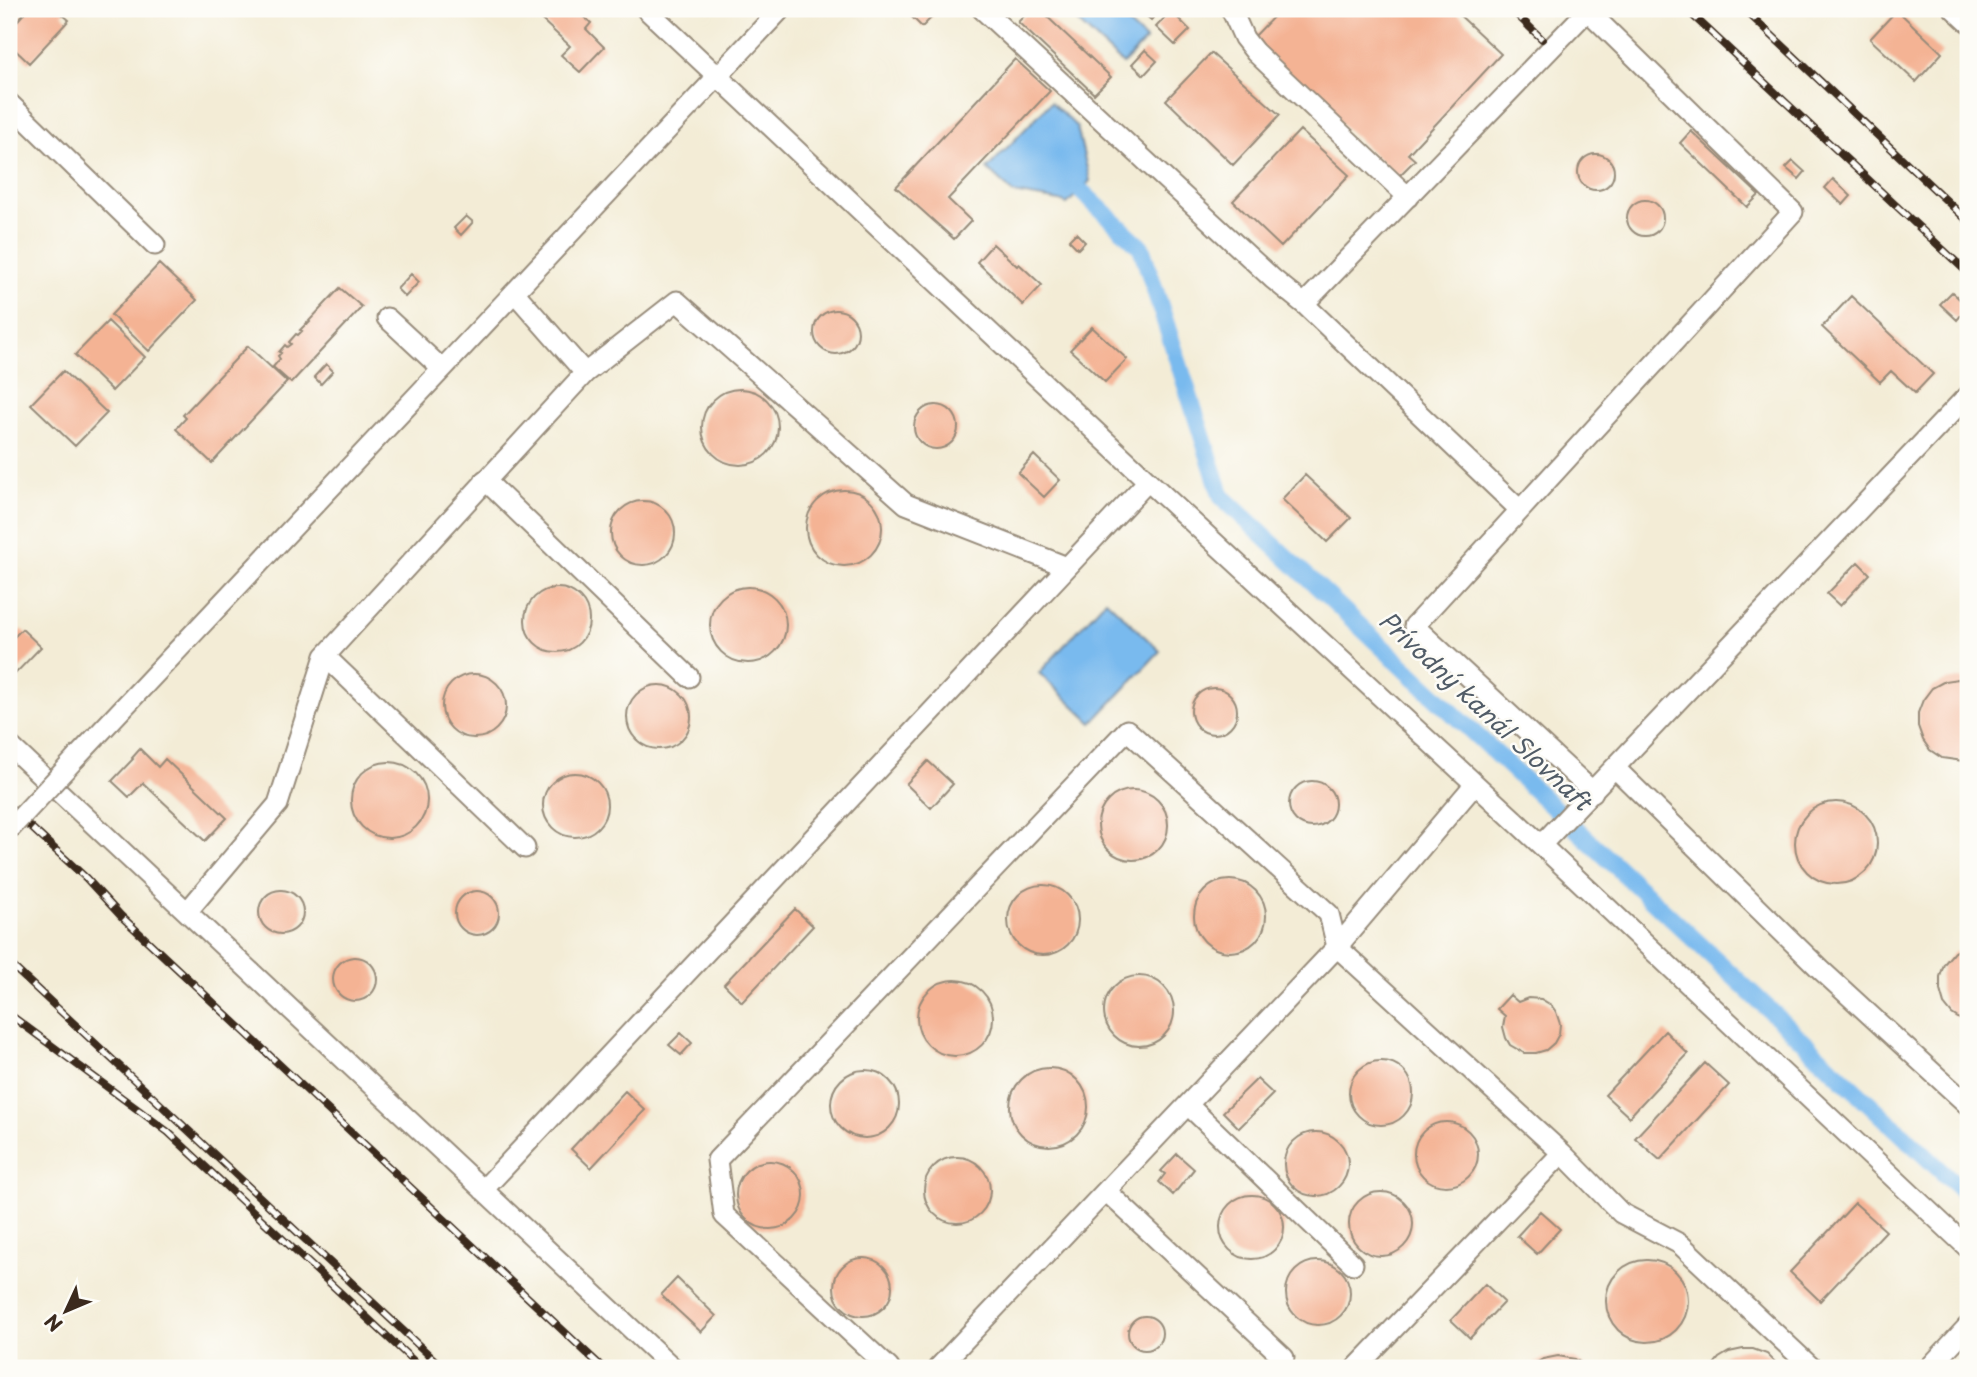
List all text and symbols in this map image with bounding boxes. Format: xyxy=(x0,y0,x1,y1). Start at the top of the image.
water label: Prívodný kanál Slovnaft xyxy=(1372,602,1602,820)
north arrow xyxy=(32,1276,102,1346)
text: N xyxy=(38,1308,68,1339)

